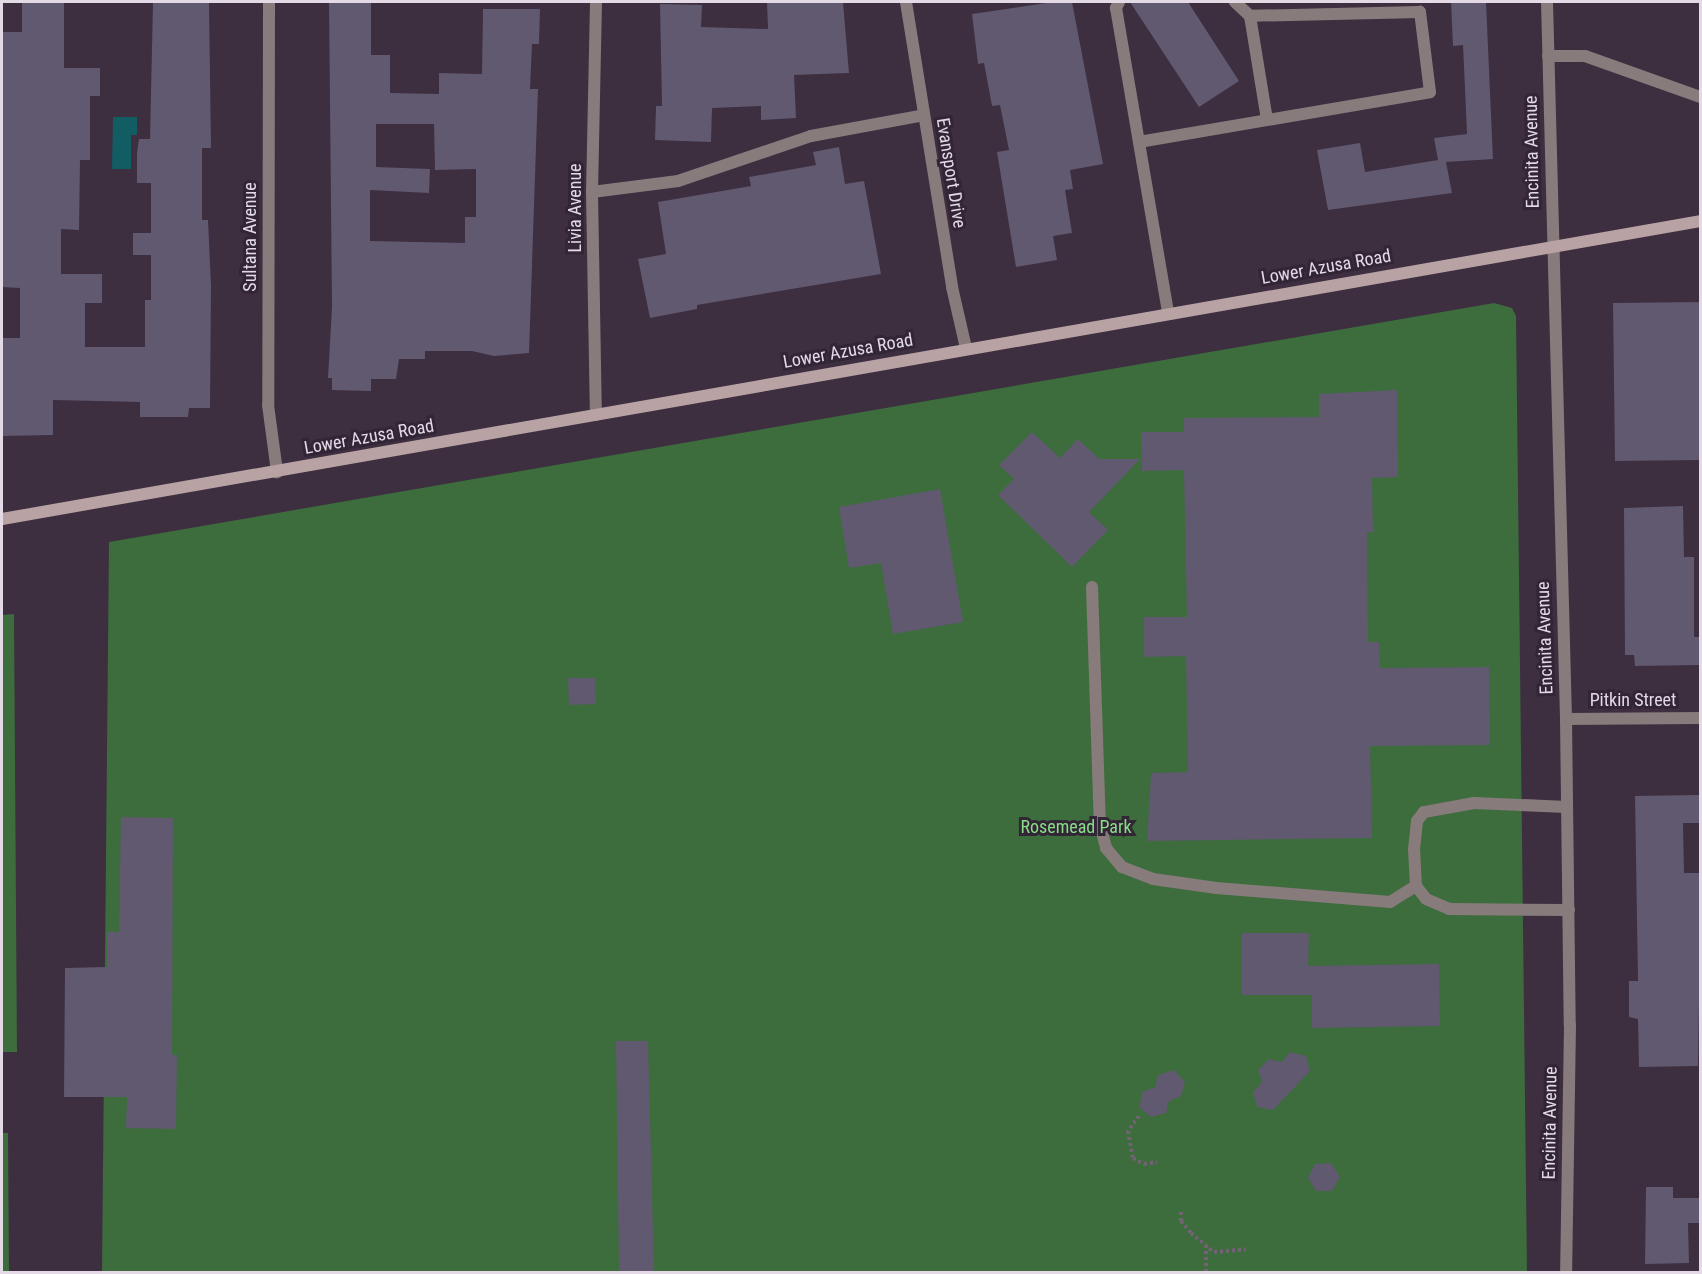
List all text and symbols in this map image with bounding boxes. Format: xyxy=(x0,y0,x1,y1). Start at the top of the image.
street label: Encinita Avenue xyxy=(1520,95,1544,209)
street label: Evansport Drive xyxy=(932,116,970,230)
street label: Livia Avenue xyxy=(564,163,586,253)
street label: Sultana Avenue xyxy=(239,182,261,292)
street label: Lower Azusa Road xyxy=(1259,245,1393,289)
street label: Lower Azusa Road xyxy=(781,329,915,373)
street label: Lower Azusa Road xyxy=(302,415,436,459)
street label: Encinita Avenue xyxy=(1532,581,1558,695)
street label: Pitkin Street xyxy=(1590,689,1676,711)
park label: Rosemead Park xyxy=(1020,816,1132,838)
street label: Encinita Avenue xyxy=(1538,1066,1562,1180)

